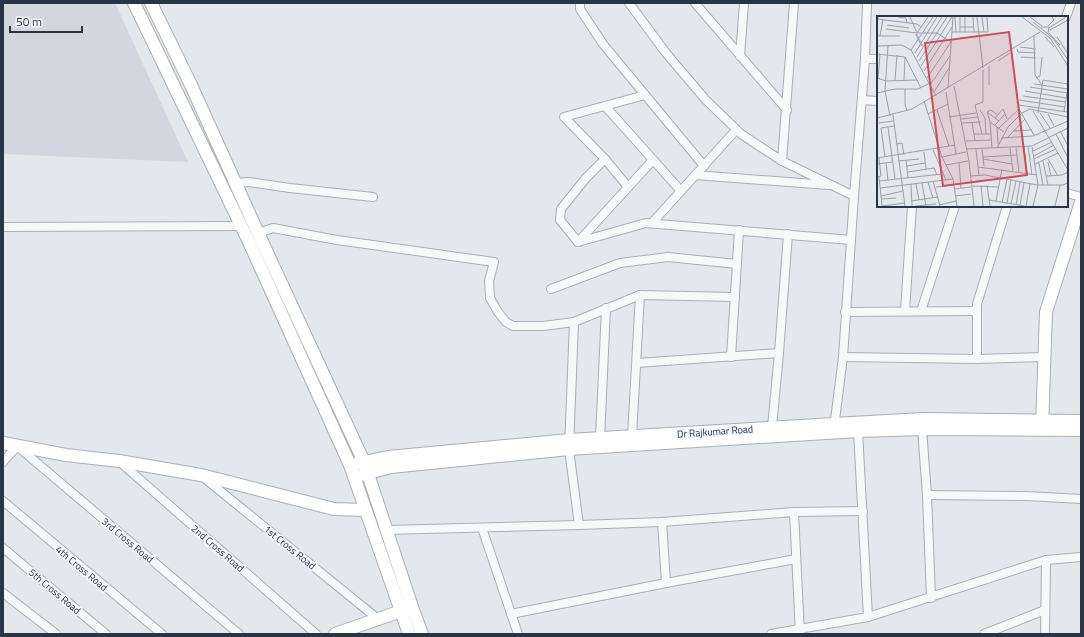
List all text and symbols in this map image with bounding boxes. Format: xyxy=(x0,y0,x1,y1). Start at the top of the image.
scale bar xyxy=(10,8,82,34)
text: 50 m xyxy=(16,12,42,31)
inset map xyxy=(877,16,1068,207)
street label: Dr Rajkumar Road xyxy=(676,421,754,442)
street label: 3rd Cross Road xyxy=(98,514,157,567)
street label: 2nd Cross Road xyxy=(188,521,247,576)
street label: 1st Cross Road xyxy=(260,522,319,573)
street label: 4th Cross Road xyxy=(52,542,111,595)
street label: 5th Cross Road xyxy=(25,565,84,618)

